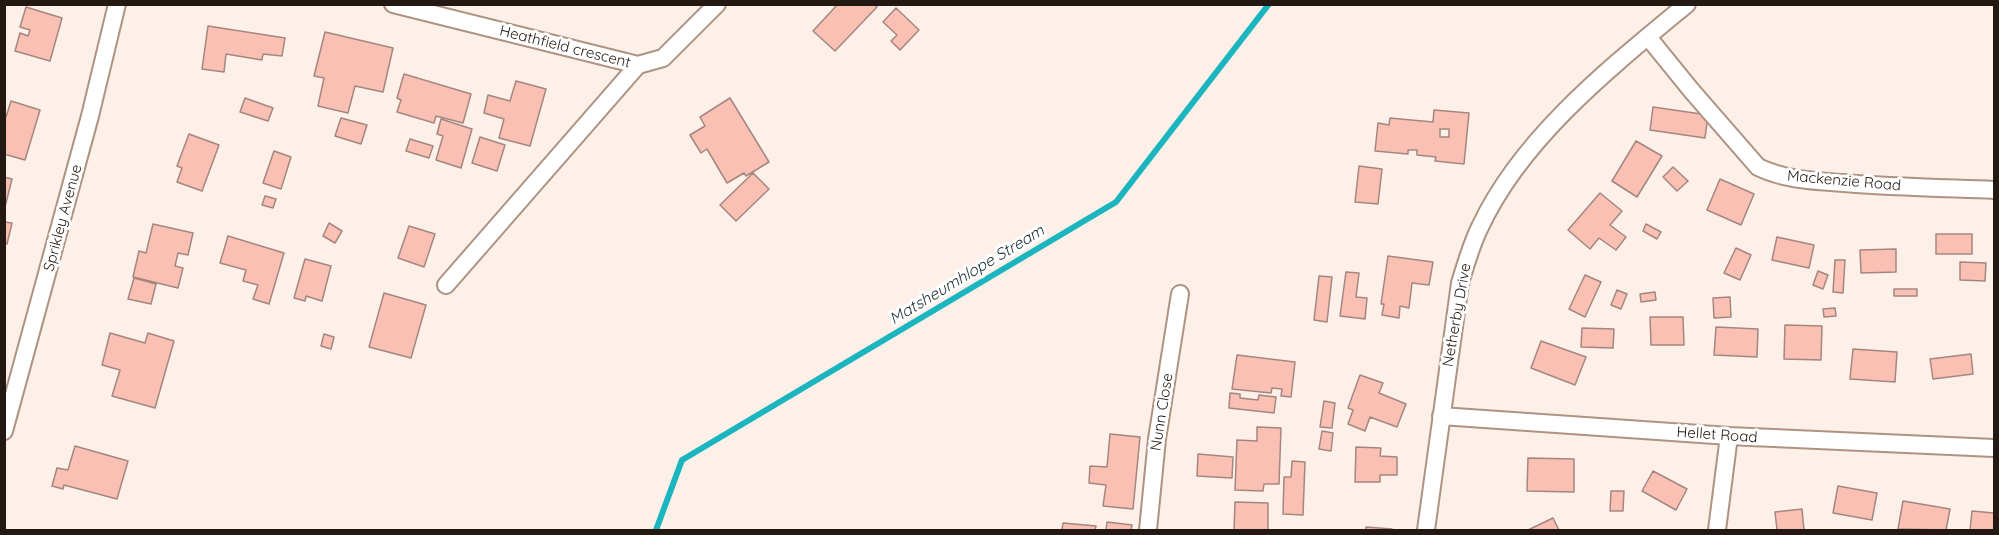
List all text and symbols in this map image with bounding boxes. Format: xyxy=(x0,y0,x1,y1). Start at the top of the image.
street label: Heathfield crescent xyxy=(498,22,632,72)
street label: Sprikley Avenue xyxy=(40,163,86,273)
street label: Mackenzie Road xyxy=(1786,167,1902,195)
water label: Matsheumhlope Stream xyxy=(886,221,1048,329)
street label: Netherby Drive xyxy=(1439,262,1475,368)
street label: Nunn Close xyxy=(1147,372,1177,452)
street label: Hellet Road xyxy=(1676,423,1758,447)

